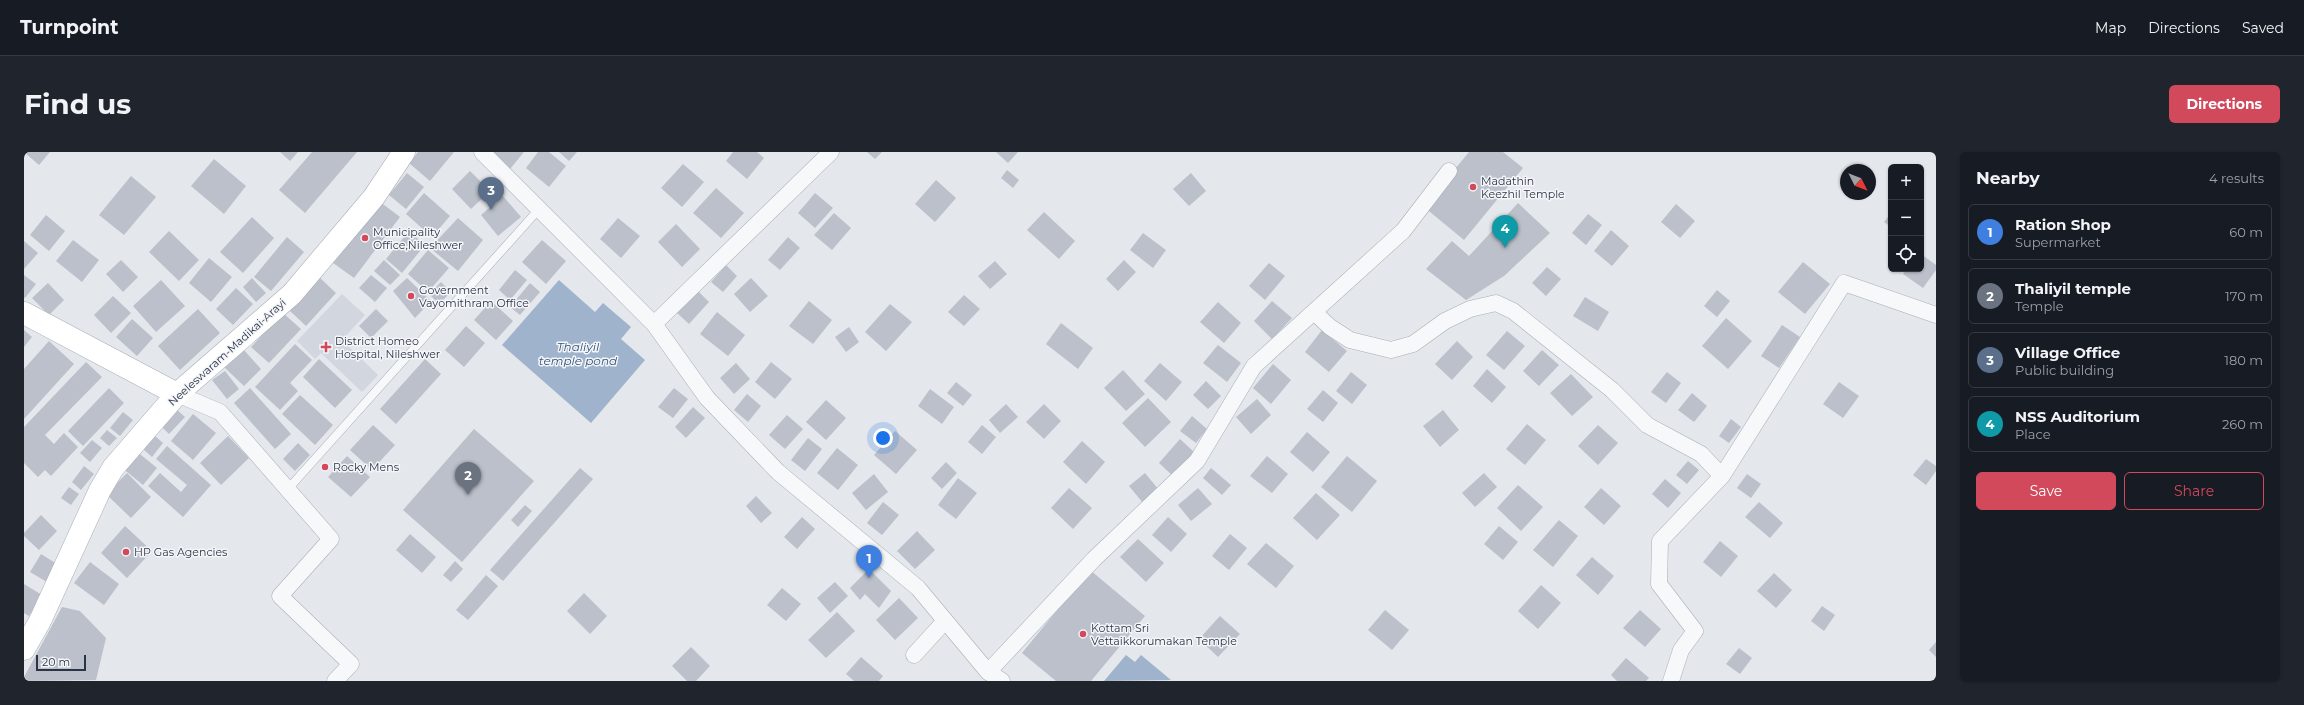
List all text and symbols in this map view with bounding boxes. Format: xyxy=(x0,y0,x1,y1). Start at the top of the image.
text: Turnpoint xyxy=(20,16,119,39)
text: Map xyxy=(2095,19,2126,37)
text: Directions xyxy=(2148,19,2220,37)
text: Saved xyxy=(2242,19,2284,37)
button: Directions xyxy=(2169,85,2280,123)
text: Find us xyxy=(24,87,131,121)
north arrow xyxy=(1840,164,1876,200)
map controls xyxy=(1888,164,1924,272)
button: + xyxy=(1888,164,1924,200)
text: Nearby xyxy=(1976,168,2040,188)
text: 4 results xyxy=(2209,170,2264,186)
place label: Madathin Keezhil Temple xyxy=(1481,174,1565,201)
pin: 3 xyxy=(478,177,504,210)
marker: Madathin Keezhil Temple xyxy=(1468,182,1478,192)
button: − xyxy=(1888,200,1924,236)
pin: 4 xyxy=(1492,215,1518,248)
text: Ration Shop xyxy=(2015,215,2111,234)
text: 1 xyxy=(1987,224,1993,240)
text: 60 m xyxy=(2229,224,2263,240)
place label: Municipality Office,Nileshwer xyxy=(373,225,463,252)
marker: Municipality Office,Nileshwer xyxy=(360,233,370,243)
text: Supermarket xyxy=(2015,234,2101,250)
button: locate xyxy=(1888,236,1924,272)
text: Thaliyil temple xyxy=(2015,279,2131,298)
place label: Government Vayomithram Office xyxy=(419,283,529,310)
text: 2 xyxy=(1986,288,1994,304)
text: 170 m xyxy=(2225,288,2263,304)
marker: Government Vayomithram Office xyxy=(406,291,416,301)
street label: Neeleswaram-Madikai-Arayi xyxy=(165,295,289,409)
text: Temple xyxy=(2015,298,2064,314)
place label: District Homeo Hospital, Nileshwer xyxy=(335,334,440,361)
water label: Thaliyil temple pond xyxy=(539,339,618,368)
marker: District Homeo Hospital, Nileshwer xyxy=(320,341,332,353)
text: Village Office xyxy=(2015,343,2120,362)
text: 3 xyxy=(1986,352,1994,368)
text: 180 m xyxy=(2224,352,2263,368)
text: Public building xyxy=(2015,362,2114,378)
text: NSS Auditorium xyxy=(2015,407,2140,426)
text: 4 xyxy=(1986,416,1994,432)
text: 260 m xyxy=(2222,416,2263,432)
text: Place xyxy=(2015,426,2051,442)
your location xyxy=(873,428,893,448)
place label: Rocky Mens xyxy=(333,460,400,474)
marker: Rocky Mens xyxy=(320,462,330,472)
pin: 2 xyxy=(455,462,481,495)
button: Save xyxy=(1976,472,2116,510)
button: Share xyxy=(2124,472,2264,510)
place label: HP Gas Agencies xyxy=(134,545,228,559)
pin: 1 xyxy=(856,545,882,578)
marker: HP Gas Agencies xyxy=(121,547,131,557)
place label: Kottam Sri Vettaikkorumakan Temple xyxy=(1091,621,1237,648)
marker: Kottam Sri Vettaikkorumakan Temple xyxy=(1078,629,1088,639)
scale bar xyxy=(36,653,86,672)
text: 20 m xyxy=(42,655,70,669)

